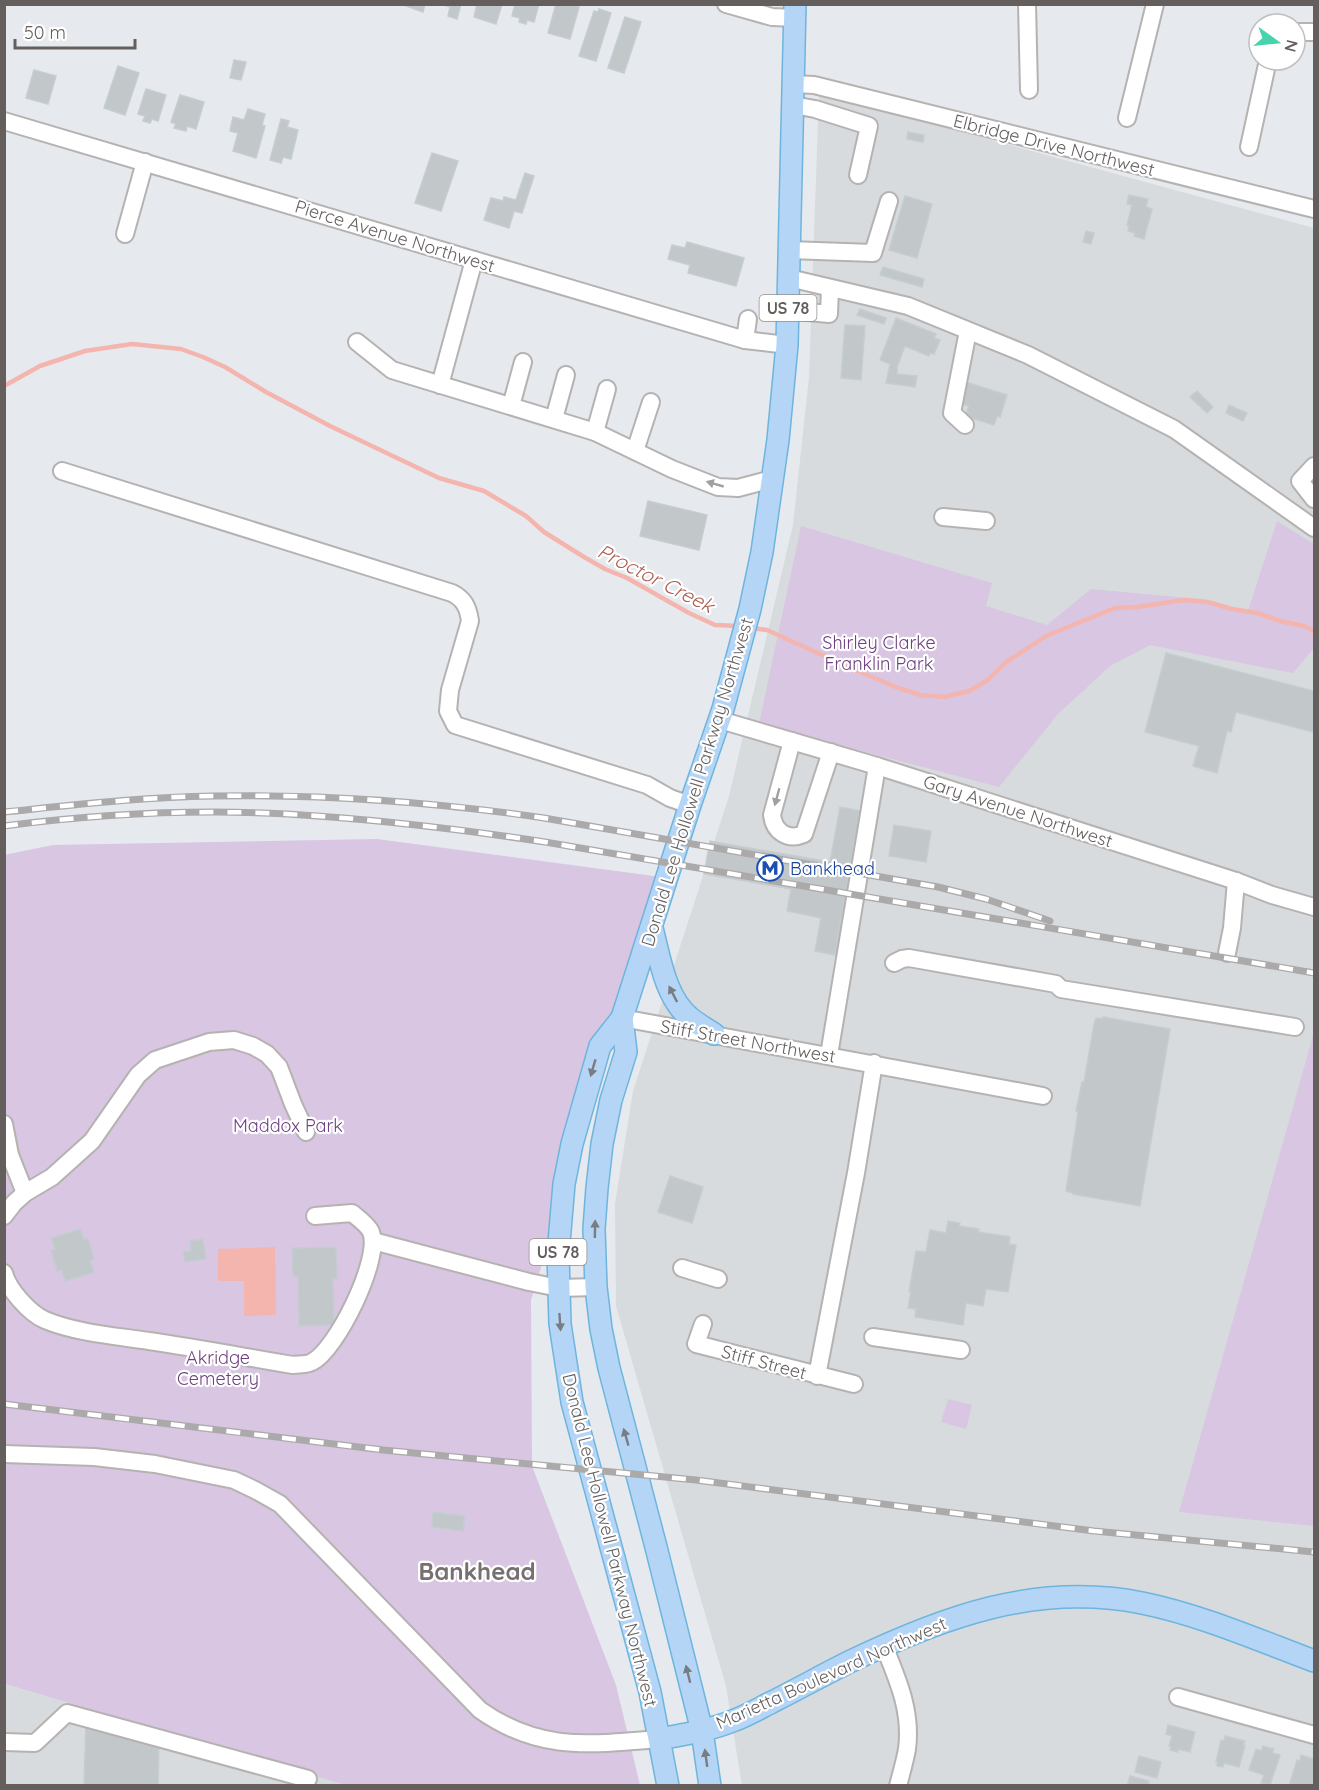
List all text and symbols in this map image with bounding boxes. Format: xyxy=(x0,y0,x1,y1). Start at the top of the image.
scale bar xyxy=(15,12,135,50)
north arrow xyxy=(1247,12,1307,72)
text: 50 m xyxy=(24,21,66,44)
text: N xyxy=(1280,38,1303,54)
street label: Elbridge Drive Northwest xyxy=(951,109,1157,181)
street label: Pierce Avenue Northwest xyxy=(292,195,498,277)
road number: US 78 xyxy=(760,295,816,321)
one-way arrow xyxy=(706,479,724,488)
water label: Proctor Creek xyxy=(594,538,720,619)
street label: Donald Lee Hollowell Parkway Northwest xyxy=(636,615,758,949)
park label: Shirley Clarke Franklin Park xyxy=(822,631,936,675)
street label: Gary Avenue Northwest xyxy=(920,770,1116,852)
one-way arrow xyxy=(771,788,781,806)
metro station icon: Bankhead xyxy=(755,853,785,883)
place label: Bankhead xyxy=(790,857,875,880)
one-way arrow xyxy=(668,985,678,1002)
street label: Stiff Street Northwest xyxy=(659,1014,837,1068)
one-way arrow xyxy=(588,1059,597,1077)
park label: Maddox Park xyxy=(233,1114,343,1137)
one-way arrow xyxy=(590,1219,600,1238)
road number: US 78 xyxy=(530,1239,586,1265)
one-way arrow xyxy=(556,1312,565,1331)
street label: Stiff Street xyxy=(719,1340,809,1384)
park label: Akridge Cemetery xyxy=(177,1346,259,1390)
street label: Donald Lee Hollowell Parkway Northwest xyxy=(557,1371,663,1709)
one-way arrow xyxy=(621,1428,630,1446)
district label: Bankhead xyxy=(418,1556,536,1586)
street label: Marietta Boulevard Northwest xyxy=(712,1612,950,1734)
one-way arrow xyxy=(682,1665,692,1683)
one-way arrow xyxy=(701,1749,710,1768)

